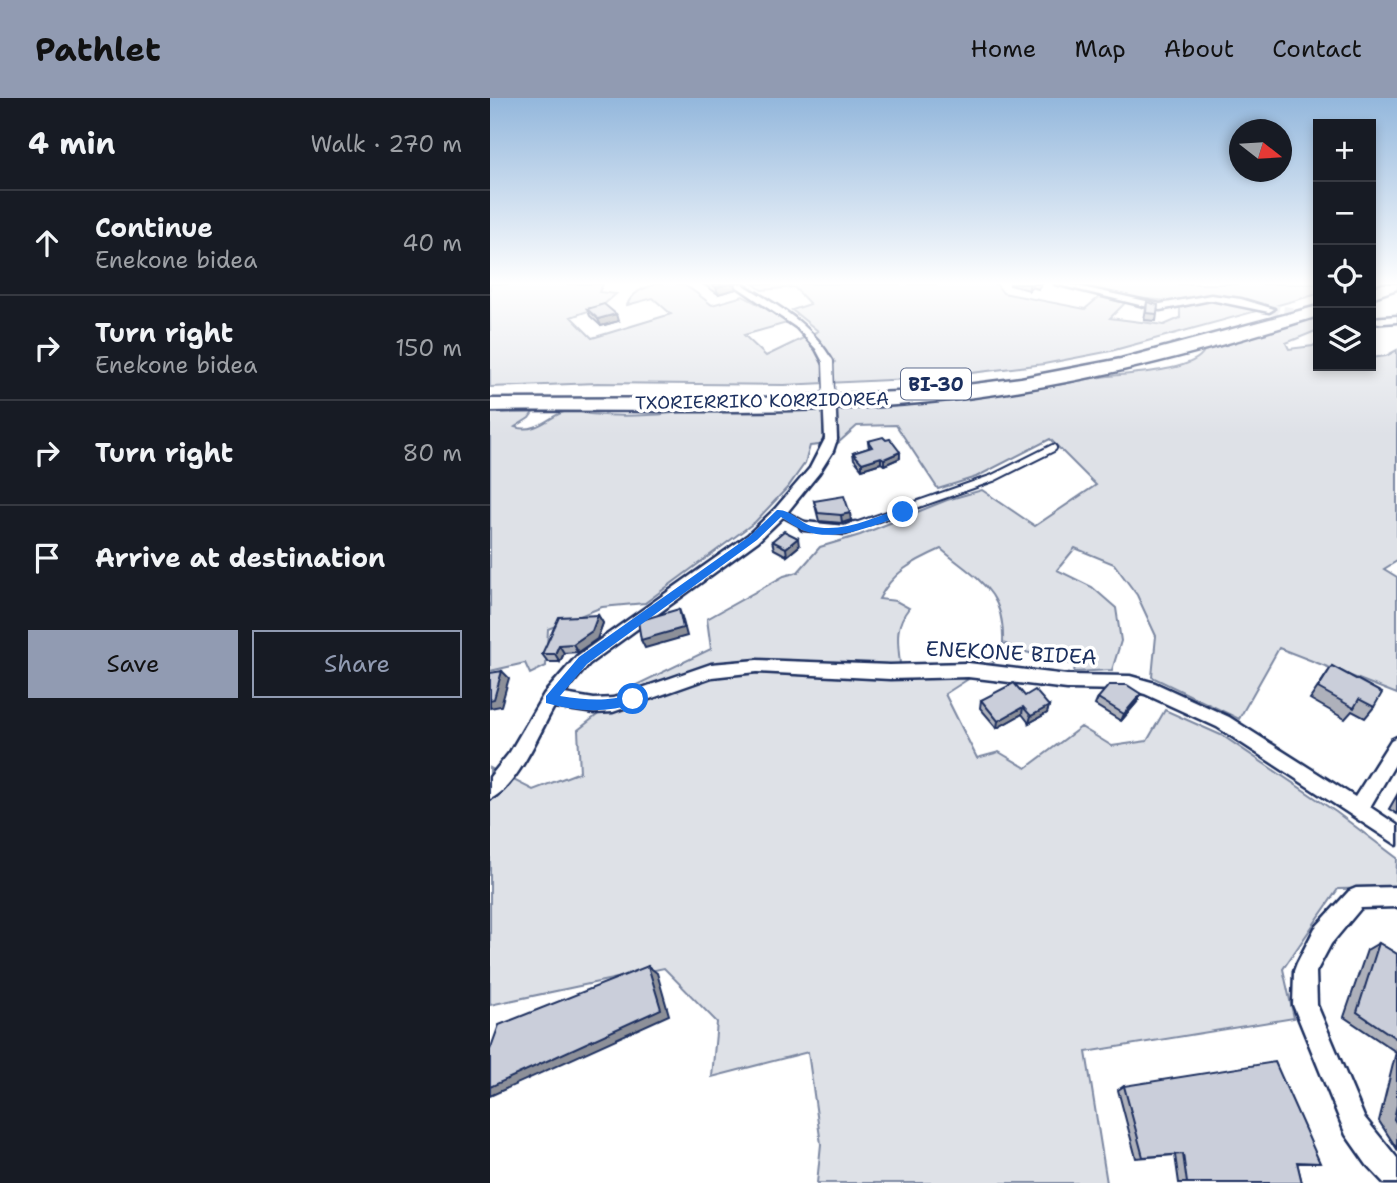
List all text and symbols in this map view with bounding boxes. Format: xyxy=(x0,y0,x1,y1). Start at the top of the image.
text: Pathlet xyxy=(35,27,161,72)
text: Home xyxy=(970,33,1036,65)
text: Map xyxy=(1074,33,1126,65)
text: About xyxy=(1164,33,1234,65)
text: Contact xyxy=(1272,33,1362,65)
north arrow xyxy=(1229,119,1292,182)
map controls xyxy=(1313,119,1376,371)
button: + xyxy=(1313,119,1376,182)
text: 4 min xyxy=(28,123,115,164)
text: Walk · 270 m xyxy=(310,129,462,159)
button: − xyxy=(1313,182,1376,245)
text: Continue xyxy=(95,210,213,245)
icon: ahead xyxy=(28,224,66,262)
text: 40 m xyxy=(402,228,462,258)
text: Enekone bidea xyxy=(95,245,257,275)
button: locate xyxy=(1313,245,1376,308)
button: layers xyxy=(1313,308,1376,371)
text: Turn right xyxy=(95,315,233,350)
icon: right xyxy=(28,329,66,367)
text: 150 m xyxy=(395,333,462,363)
text: Enekone bidea xyxy=(95,350,257,380)
road number: BI-30 xyxy=(901,368,971,400)
street label: TXORIERRIKO KORRIDOREA xyxy=(635,387,889,415)
icon: right xyxy=(28,434,66,472)
text: Turn right xyxy=(95,435,233,470)
text: 80 m xyxy=(403,438,462,468)
route end xyxy=(887,496,918,527)
icon: arrive xyxy=(28,539,66,577)
text: Arrive at destination xyxy=(95,540,385,575)
button: Save xyxy=(28,630,238,698)
button: Share xyxy=(252,630,462,698)
street label: ENEKONE BIDEA xyxy=(925,635,1097,671)
route start xyxy=(617,683,648,714)

